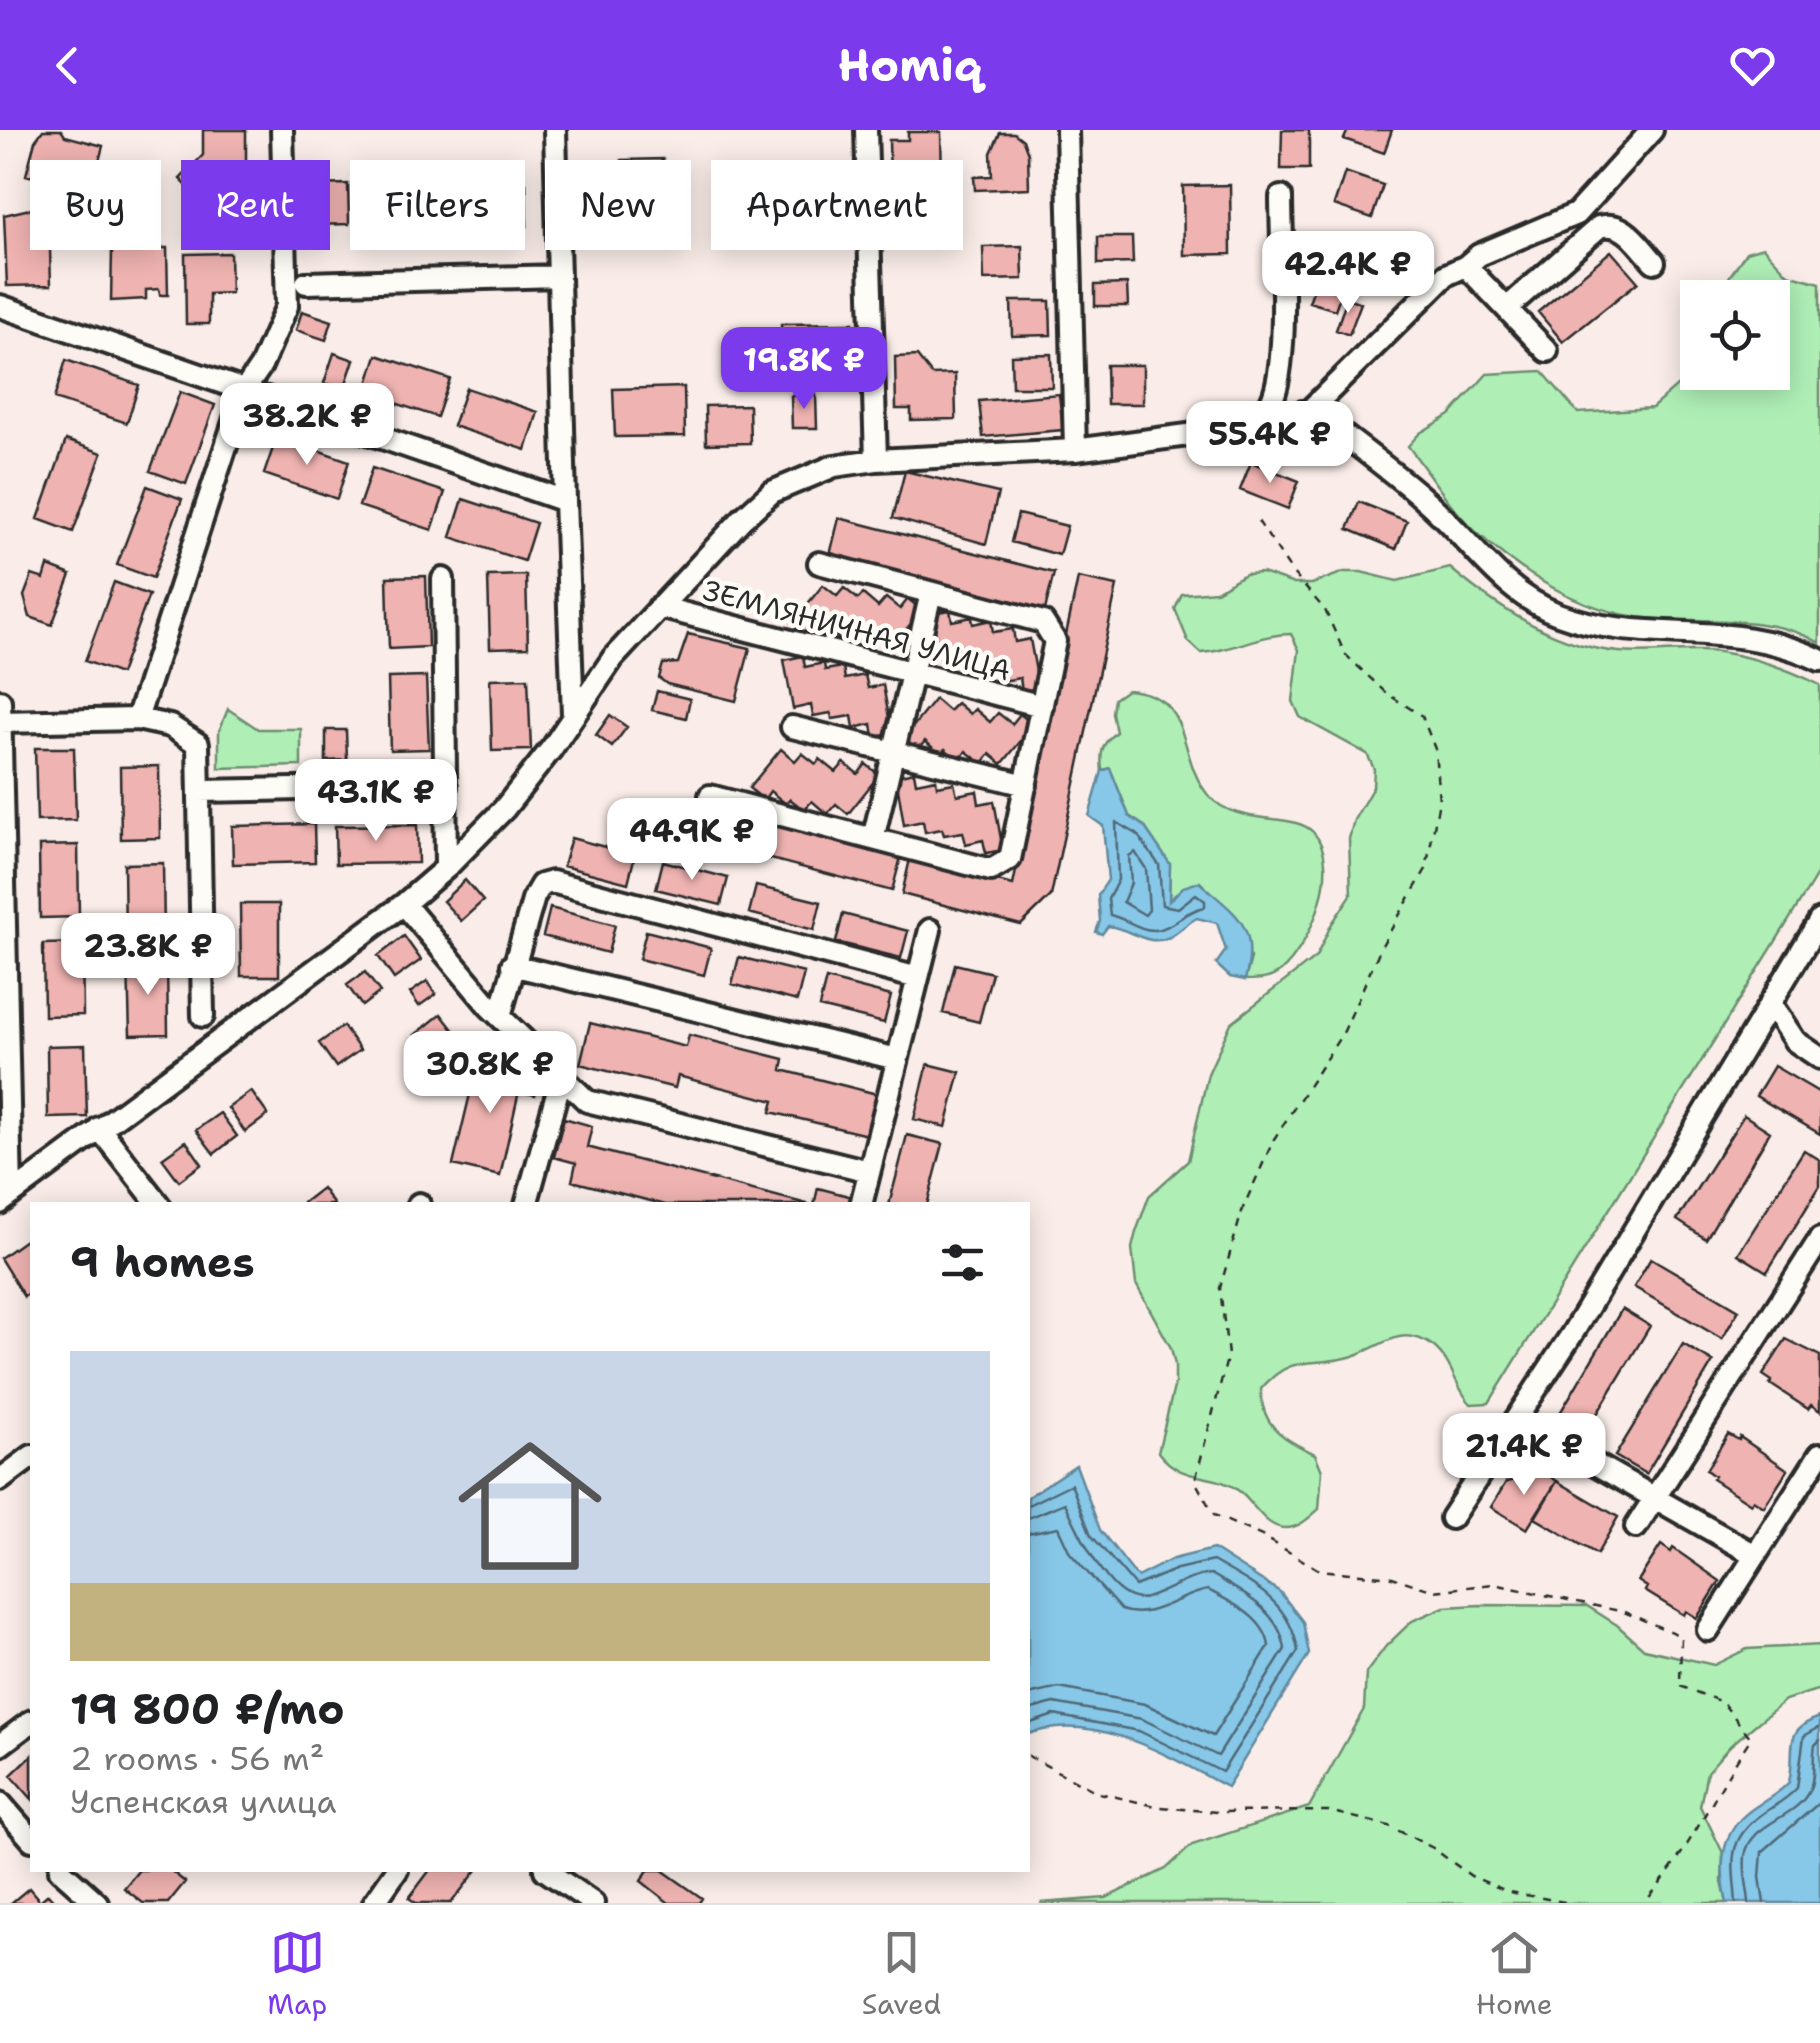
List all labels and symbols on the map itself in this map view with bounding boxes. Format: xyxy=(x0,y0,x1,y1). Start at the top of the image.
pin: 42.4K ₽ xyxy=(1256,231,1440,316)
pin: 19.8K ₽ xyxy=(712,327,896,412)
pin: 38.2K ₽ xyxy=(215,383,399,468)
pin: 55.4K ₽ xyxy=(1178,401,1362,486)
street label: ЗЕМЛЯНИЧНАЯ УЛИЦА xyxy=(699,571,1015,689)
pin: 43.1K ₽ xyxy=(284,759,468,844)
pin: 44.9K ₽ xyxy=(600,798,784,883)
pin: 23.8K ₽ xyxy=(56,913,240,998)
pin: 30.8K ₽ xyxy=(398,1031,582,1116)
pin: 21.4K ₽ xyxy=(1432,1413,1616,1498)

